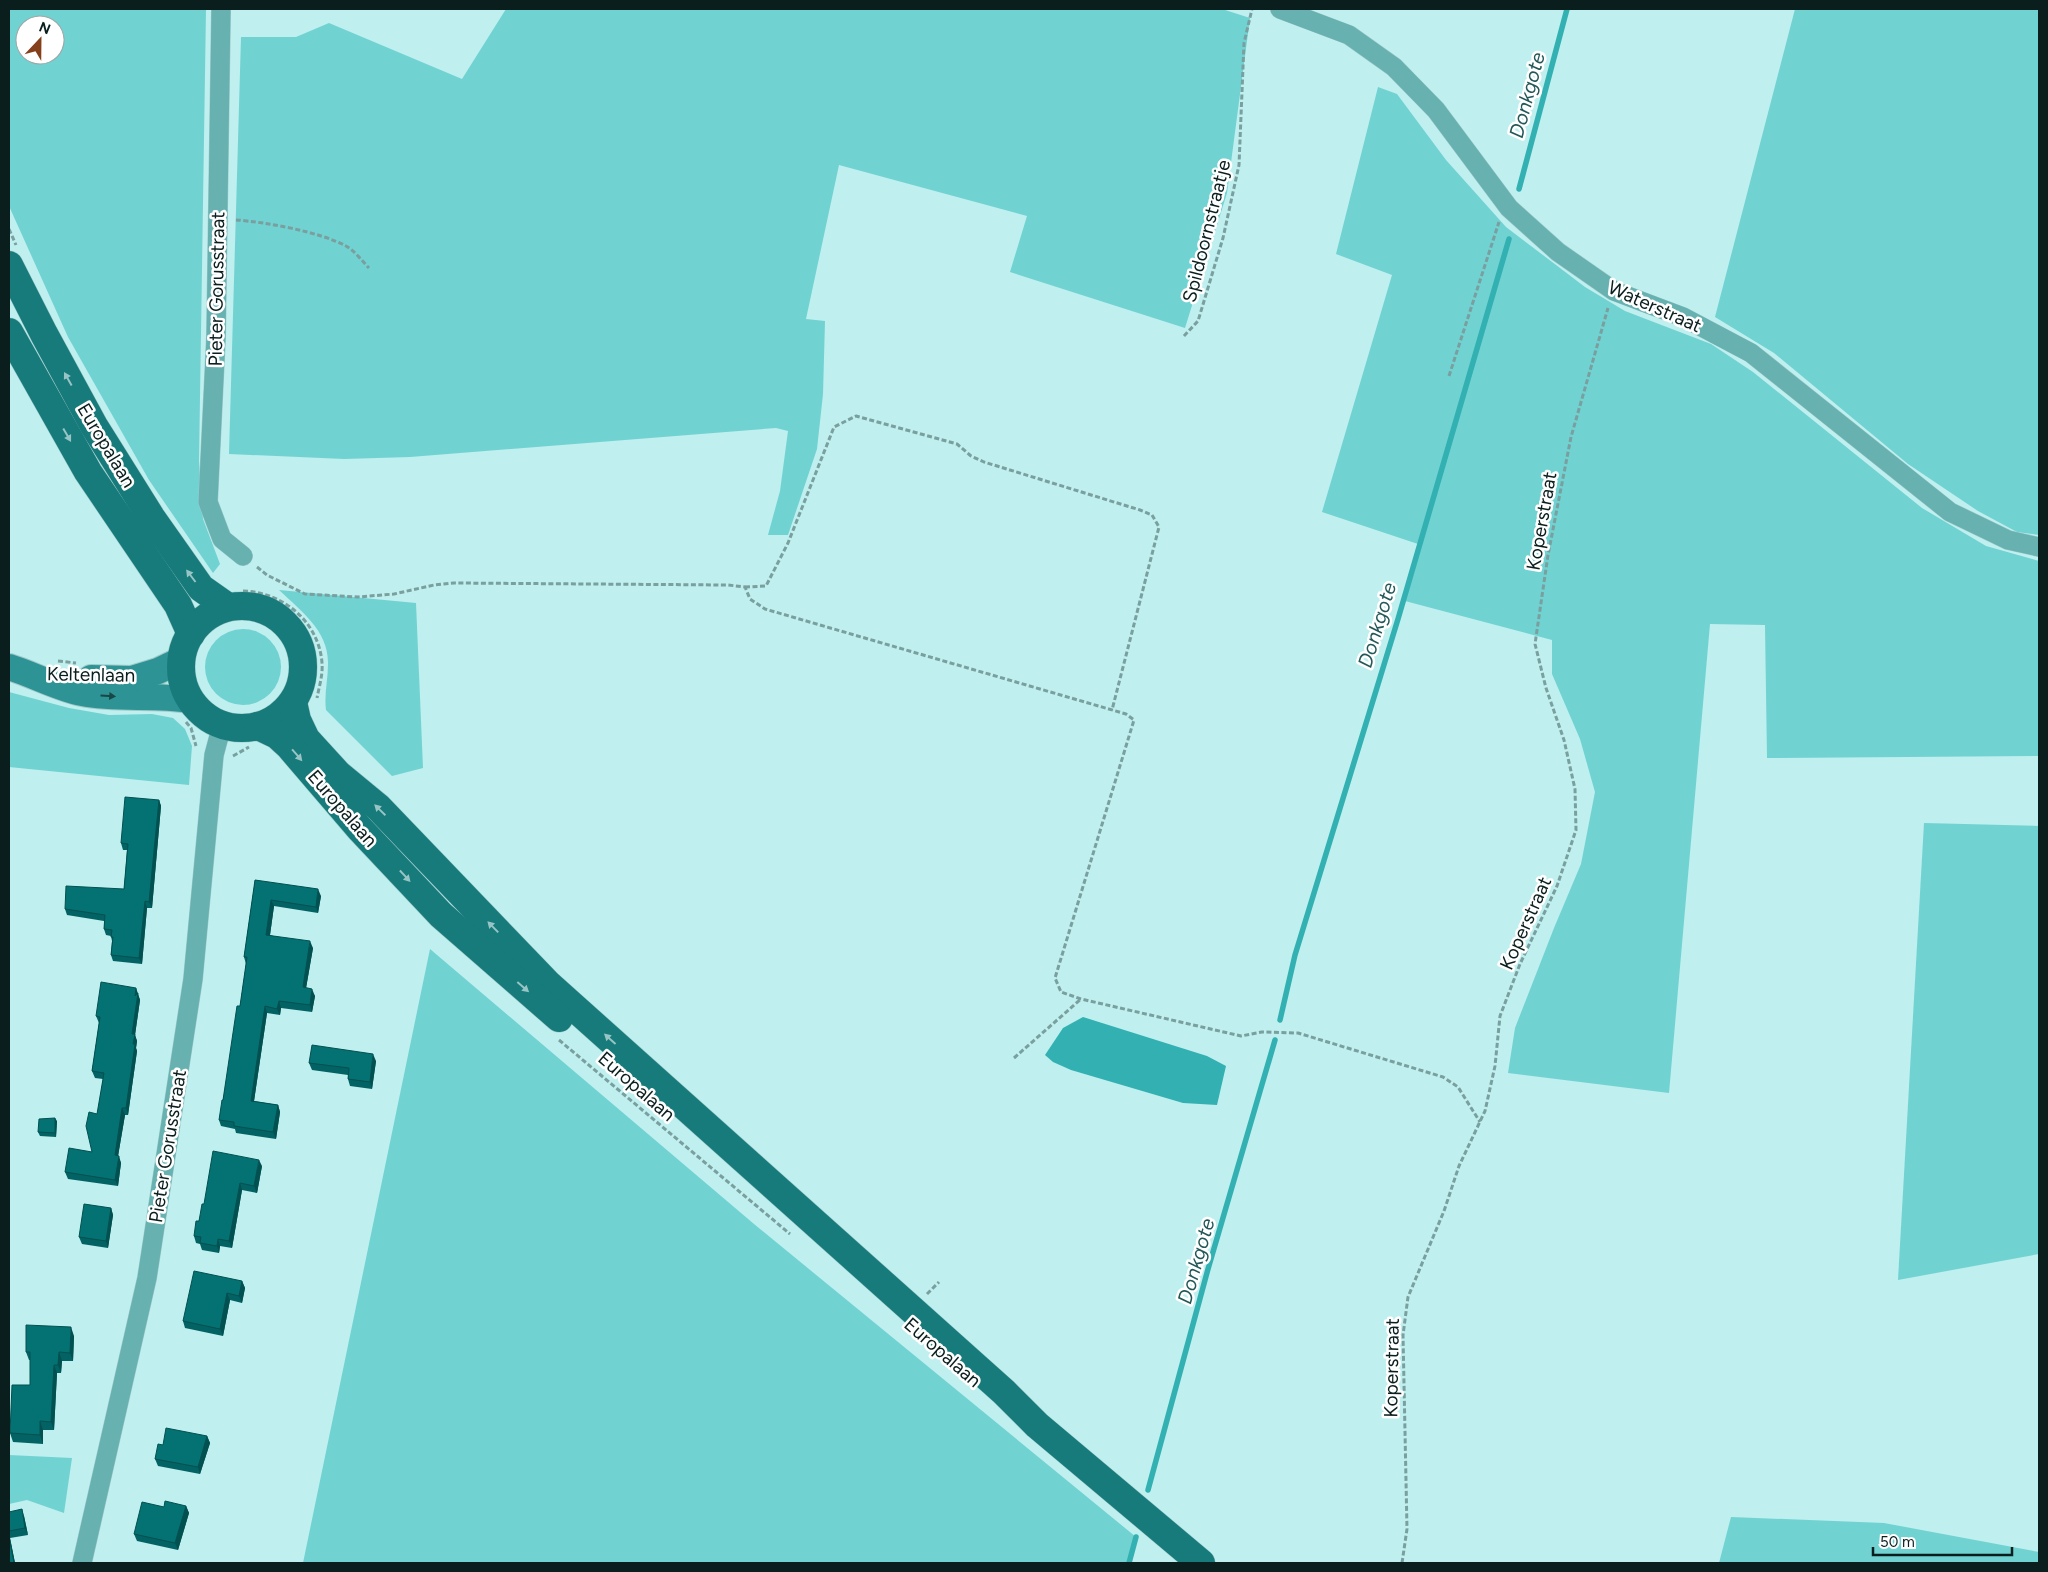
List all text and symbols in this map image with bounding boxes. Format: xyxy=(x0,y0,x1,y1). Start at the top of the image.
north arrow xyxy=(15,15,65,65)
text: N xyxy=(36,19,53,38)
water label: Donkgote xyxy=(1504,49,1550,141)
street label: Spildoornstraatje xyxy=(1178,157,1235,305)
street label: Pieter Gorusstraat xyxy=(204,211,229,367)
street label: Waterstraat xyxy=(1604,276,1705,337)
one-way arrow xyxy=(64,372,73,385)
street label: Europalaan xyxy=(72,399,141,492)
one-way arrow xyxy=(63,429,72,442)
street label: Koperstraat xyxy=(1522,470,1561,572)
one-way arrow xyxy=(186,569,197,582)
water label: Donkgote xyxy=(1353,579,1401,671)
street label: Keltenlaan xyxy=(47,662,135,687)
one-way arrow xyxy=(101,693,117,701)
one-way arrow xyxy=(291,748,302,761)
street label: Europalaan xyxy=(303,765,382,851)
one-way arrow xyxy=(374,804,386,816)
one-way arrow xyxy=(399,870,411,882)
street label: Koperstraat xyxy=(1495,873,1556,973)
one-way arrow xyxy=(487,921,499,933)
one-way arrow xyxy=(517,981,529,993)
one-way arrow xyxy=(604,1033,616,1045)
street label: Europalaan xyxy=(594,1047,680,1126)
street label: Pieter Gorusstraat xyxy=(144,1068,191,1224)
water label: Donkgote xyxy=(1172,1215,1220,1307)
street label: Europalaan xyxy=(900,1313,986,1392)
street label: Koperstraat xyxy=(1379,1318,1404,1418)
scale bar xyxy=(1873,1524,2012,1556)
text: 50 m xyxy=(1880,1533,1915,1551)

